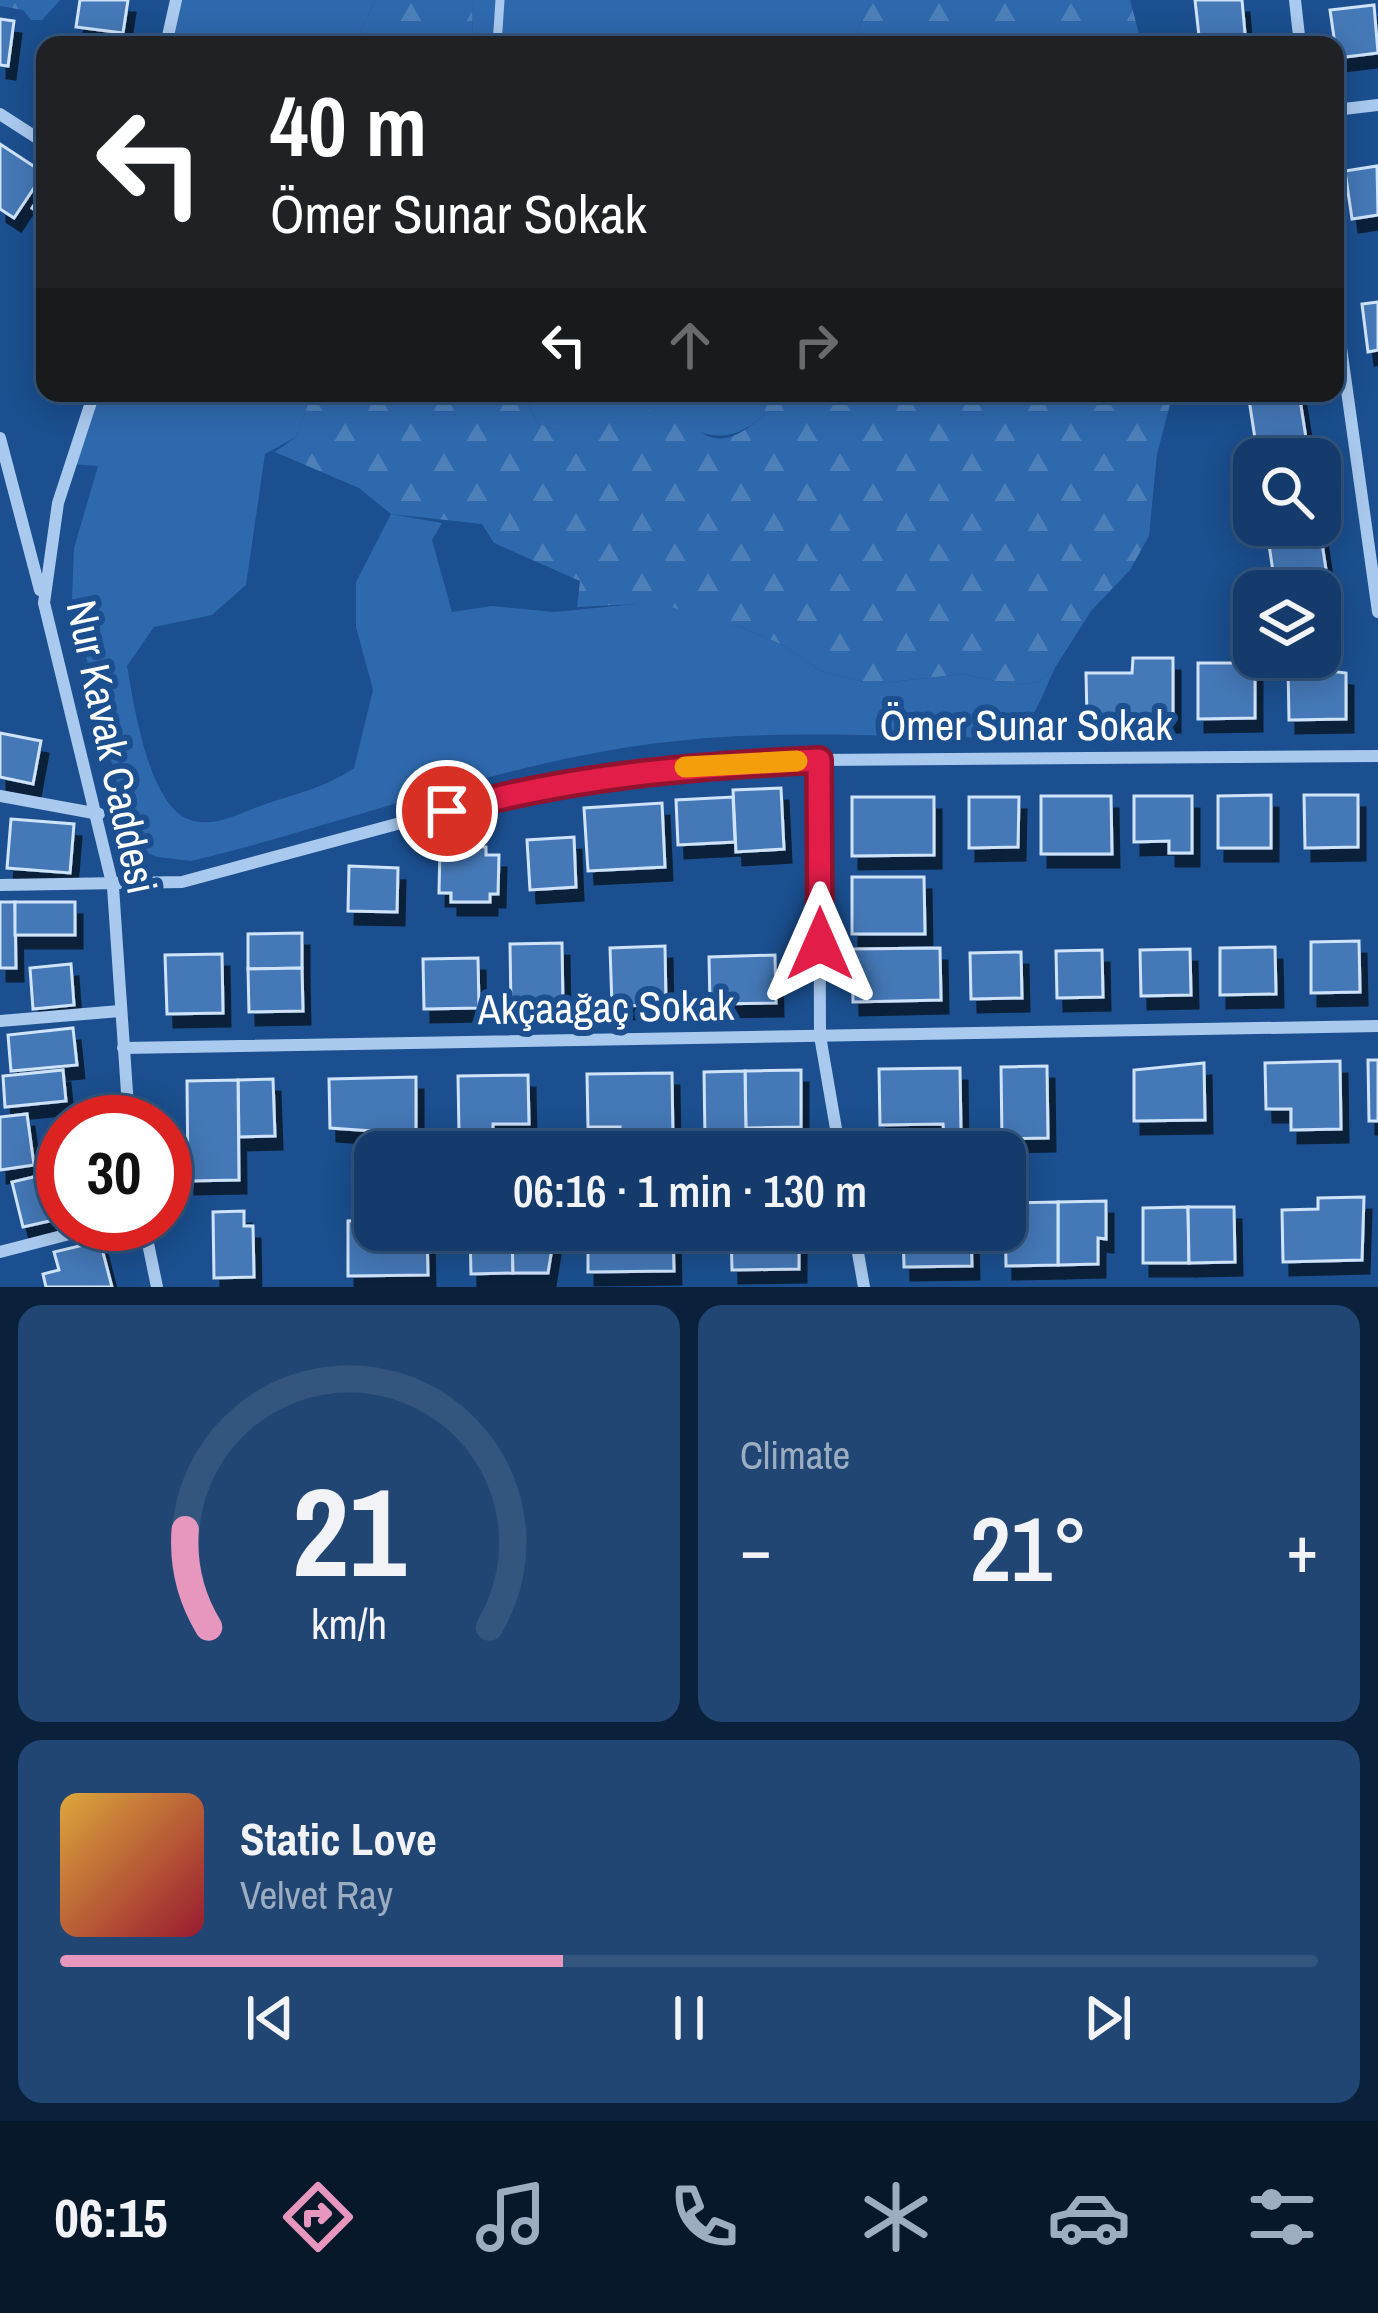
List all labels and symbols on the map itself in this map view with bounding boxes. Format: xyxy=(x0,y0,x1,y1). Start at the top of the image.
street label: Nur Kavak Caddesi xyxy=(54,595,170,899)
street label: Ömer Sunar Sokak xyxy=(880,697,1173,753)
pin xyxy=(396,760,498,862)
position arrow xyxy=(757,881,883,1007)
street label: Akçaağaç Sokak xyxy=(476,977,736,1037)
speed limit sign: 30 xyxy=(36,1095,192,1251)

